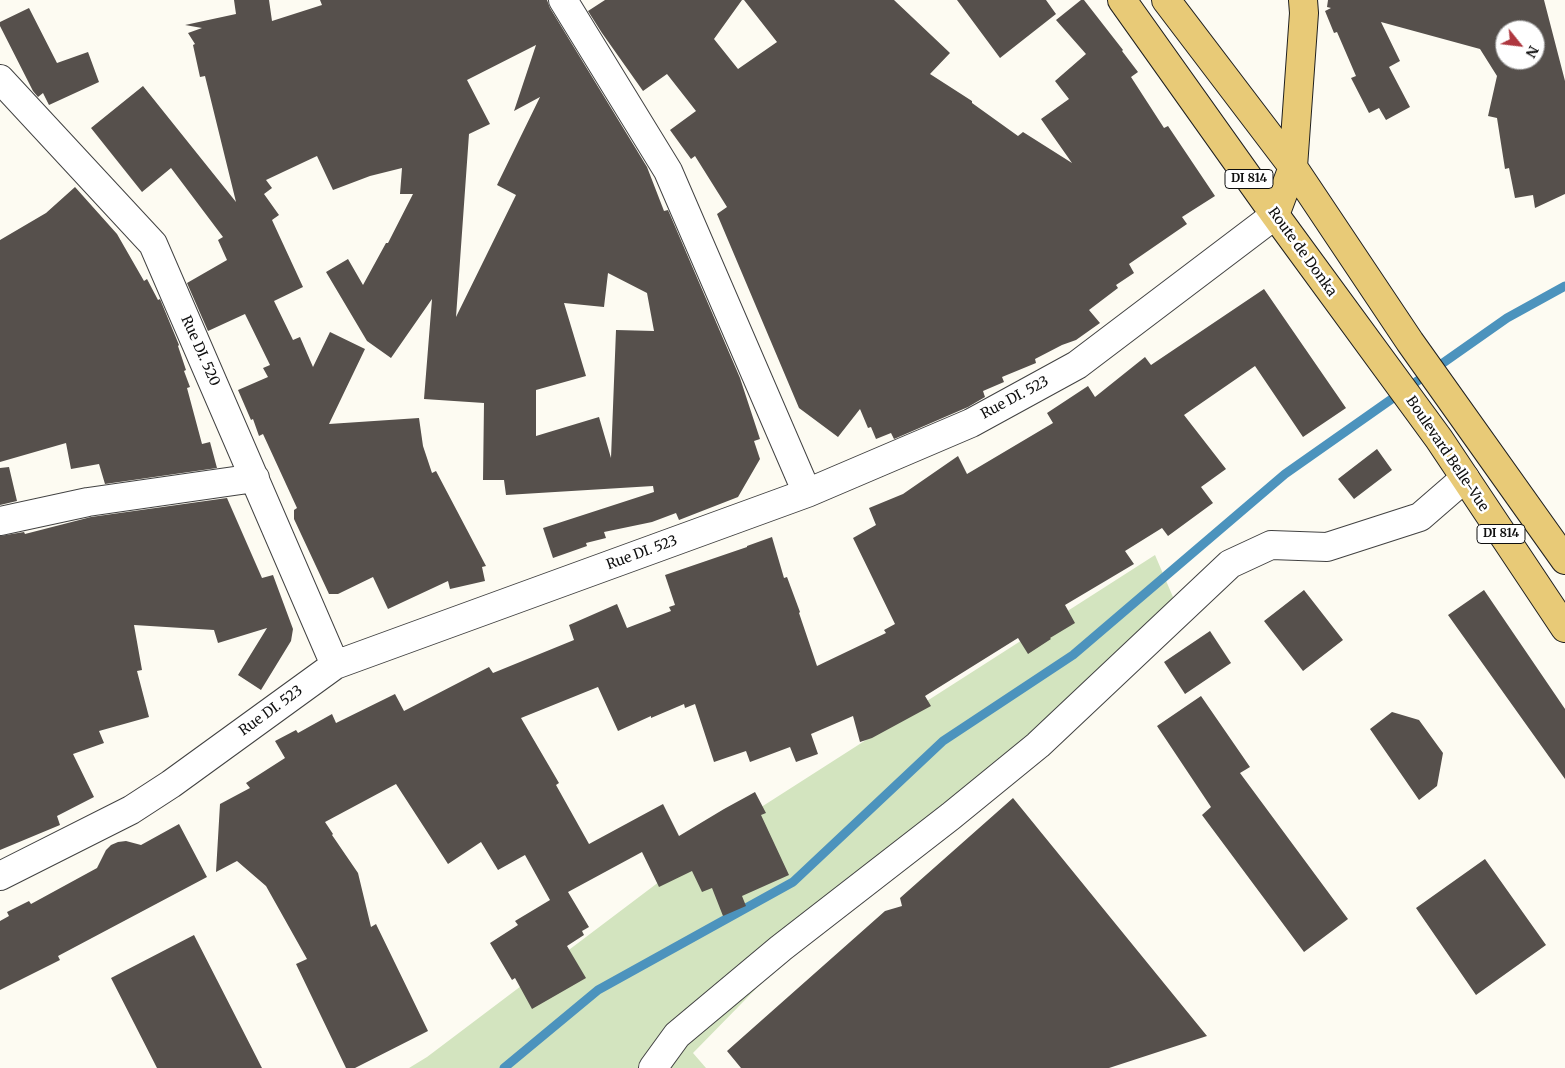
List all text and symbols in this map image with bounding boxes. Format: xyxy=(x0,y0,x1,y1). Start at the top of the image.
north arrow xyxy=(1495,20,1545,70)
text: N xyxy=(1522,43,1543,61)
road number: DI 814 xyxy=(1225,170,1273,188)
street label: Route de Donka xyxy=(1264,204,1340,300)
street label: Rue DI. 520 xyxy=(177,313,223,389)
street label: Rue DI. 523 xyxy=(978,373,1052,423)
street label: Boulevard Belle-Vue xyxy=(1402,393,1492,515)
road number: DI 814 xyxy=(1477,524,1525,544)
street label: Rue DI. 523 xyxy=(604,532,680,574)
street label: Rue DI. 523 xyxy=(236,682,306,740)

